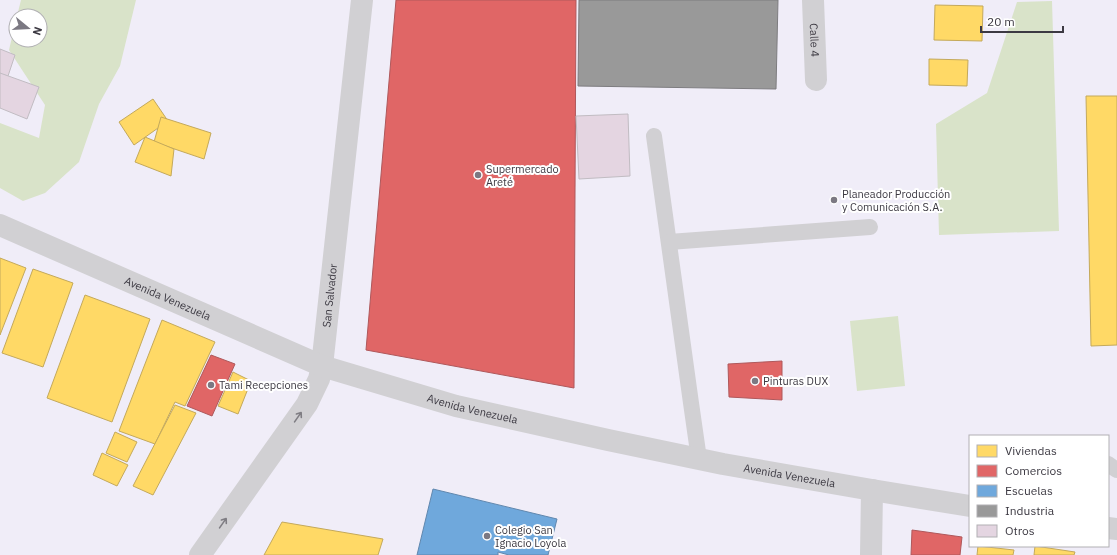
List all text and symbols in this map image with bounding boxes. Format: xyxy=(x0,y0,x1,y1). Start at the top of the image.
north arrow xyxy=(8,8,48,48)
scale bar xyxy=(981,8,1063,34)
text: 20 m xyxy=(987,14,1015,29)
street label: Calle 4 xyxy=(807,23,822,58)
text: N xyxy=(30,25,45,37)
place label: Supermercado Areté xyxy=(486,162,559,189)
marker: Supermercado Areté xyxy=(473,170,483,180)
place label: Planeador Producción y Comunicación S.A. xyxy=(842,187,950,214)
marker: Planeador Producción y Comunicación S.A. xyxy=(829,195,839,205)
street label: San Salvador xyxy=(319,263,340,328)
street label: Avenida Venezuela xyxy=(122,273,213,324)
place label: Pinturas DUX xyxy=(763,374,828,388)
marker: Pinturas DUX xyxy=(750,376,760,386)
place label: Tami Recepciones xyxy=(219,378,308,392)
marker: Tami Recepciones xyxy=(206,380,216,390)
street label: Avenida Venezuela xyxy=(425,391,519,427)
one-way arrow xyxy=(294,411,302,422)
legend xyxy=(969,435,1109,547)
text: Viviendas xyxy=(1005,443,1057,458)
street label: Avenida Venezuela xyxy=(742,461,837,491)
text: Comercios xyxy=(1005,463,1062,478)
text: Escuelas xyxy=(1005,483,1053,498)
text: Industria xyxy=(1005,503,1055,518)
one-way arrow xyxy=(219,518,227,529)
place label: Colegio San Ignacio Loyola xyxy=(495,523,566,550)
text: Otros xyxy=(1005,523,1035,538)
marker: Colegio San Ignacio Loyola xyxy=(482,531,492,541)

